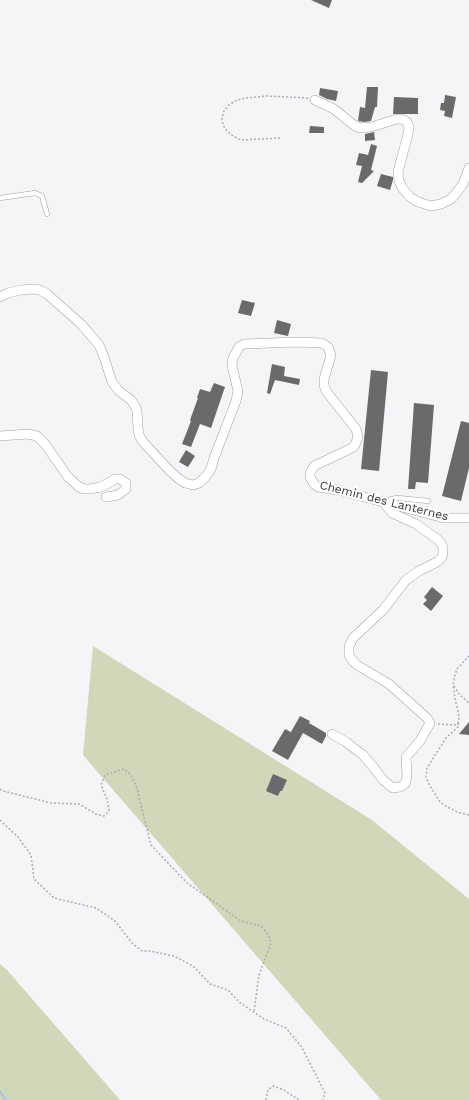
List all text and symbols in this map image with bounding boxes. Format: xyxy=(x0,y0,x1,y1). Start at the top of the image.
street label: Chemin des Lanternes xyxy=(318,478,450,524)

